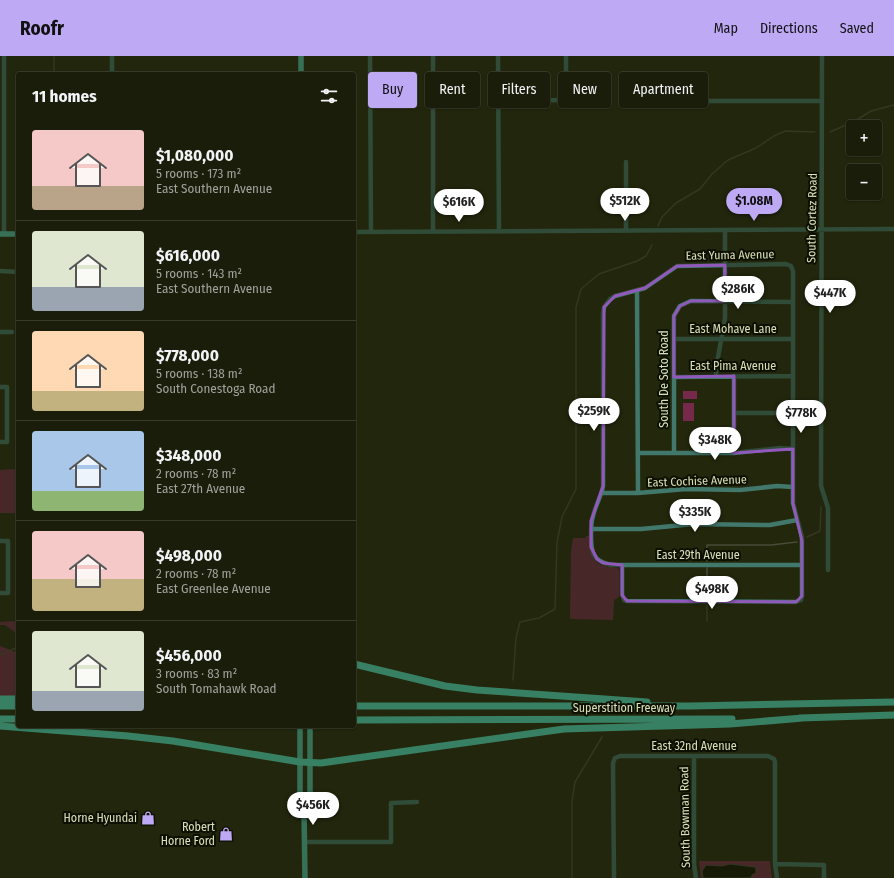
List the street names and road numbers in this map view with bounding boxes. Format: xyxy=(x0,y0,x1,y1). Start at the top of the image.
street label: South Cortez Road xyxy=(804,173,820,263)
street label: East Yuma Avenue xyxy=(685,247,775,263)
street label: East Mohave Lane xyxy=(689,322,777,336)
street label: South De Soto Road xyxy=(657,330,671,428)
street label: East Pima Avenue xyxy=(690,359,776,373)
street label: East Cochise Avenue xyxy=(647,472,747,490)
street label: East 29th Avenue xyxy=(656,548,740,562)
street label: Superstition Freeway xyxy=(573,701,676,715)
street label: East 32nd Avenue xyxy=(651,739,737,753)
street label: South Bowman Road xyxy=(677,766,693,868)

